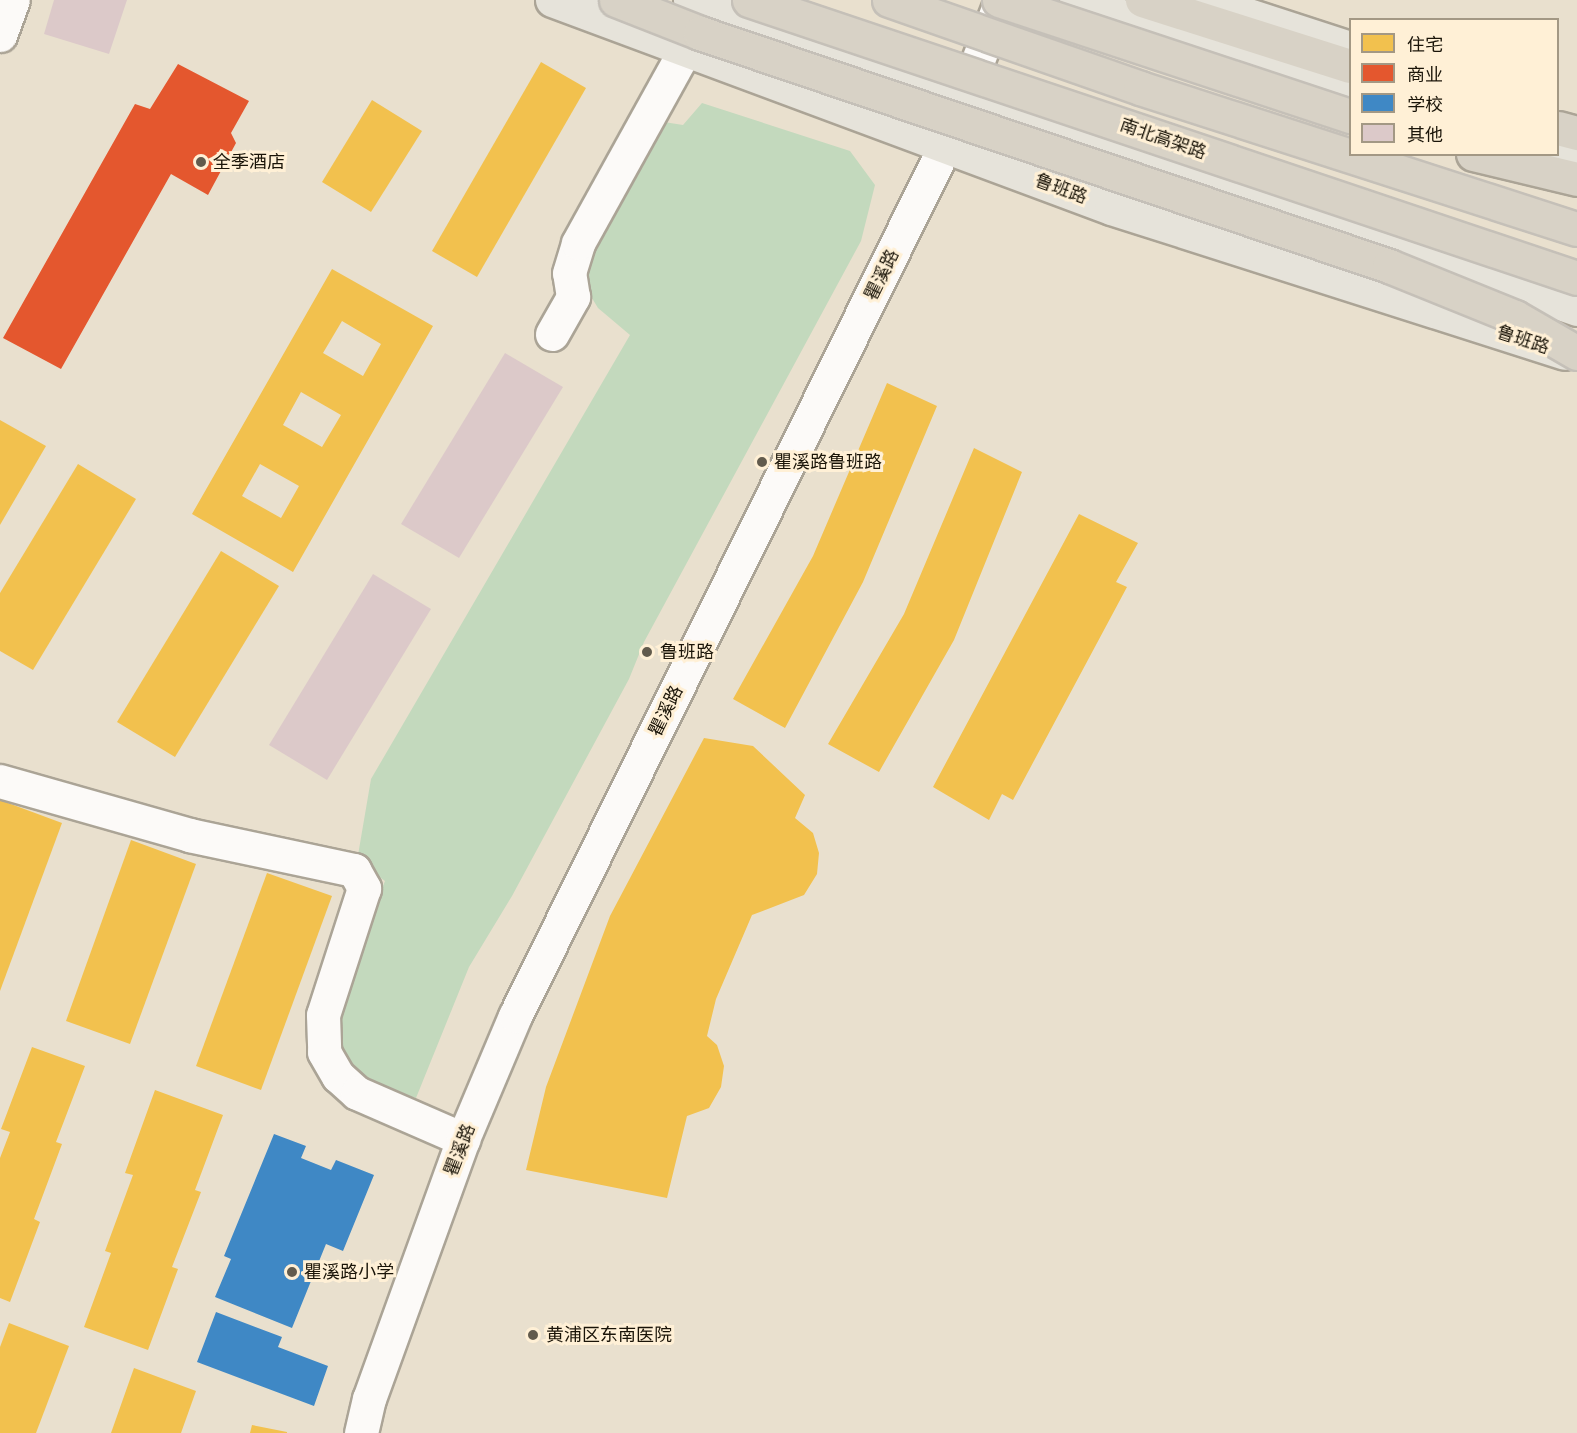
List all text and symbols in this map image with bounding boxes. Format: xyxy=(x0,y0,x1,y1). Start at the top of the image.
legend xyxy=(1349,18,1559,156)
text: 住宅 xyxy=(1407,35,1443,55)
text: 商业 xyxy=(1407,65,1443,85)
text: 学校 xyxy=(1407,95,1443,115)
street label: 南北高架路 xyxy=(1117,114,1209,164)
text: 其他 xyxy=(1407,125,1443,145)
place label: 全季酒店 xyxy=(213,151,285,173)
marker: 全季酒店 xyxy=(194,155,208,169)
street label: 鲁班路 xyxy=(1032,170,1090,208)
street label: 瞿溪路 xyxy=(860,246,904,304)
street label: 鲁班路 xyxy=(1494,321,1552,359)
place label: 瞿溪路鲁班路 xyxy=(774,451,882,473)
marker: 瞿溪路鲁班路 xyxy=(755,455,769,469)
place label: 鲁班路 xyxy=(660,641,714,663)
marker: 鲁班路 xyxy=(638,643,656,661)
street label: 瞿溪路 xyxy=(644,682,688,740)
street label: 瞿溪路 xyxy=(440,1121,480,1179)
place label: 瞿溪路小学 xyxy=(304,1261,394,1283)
marker: 瞿溪路小学 xyxy=(285,1265,299,1279)
place label: 黄浦区东南医院 xyxy=(546,1324,672,1346)
marker: 黄浦区东南医院 xyxy=(524,1326,542,1344)

